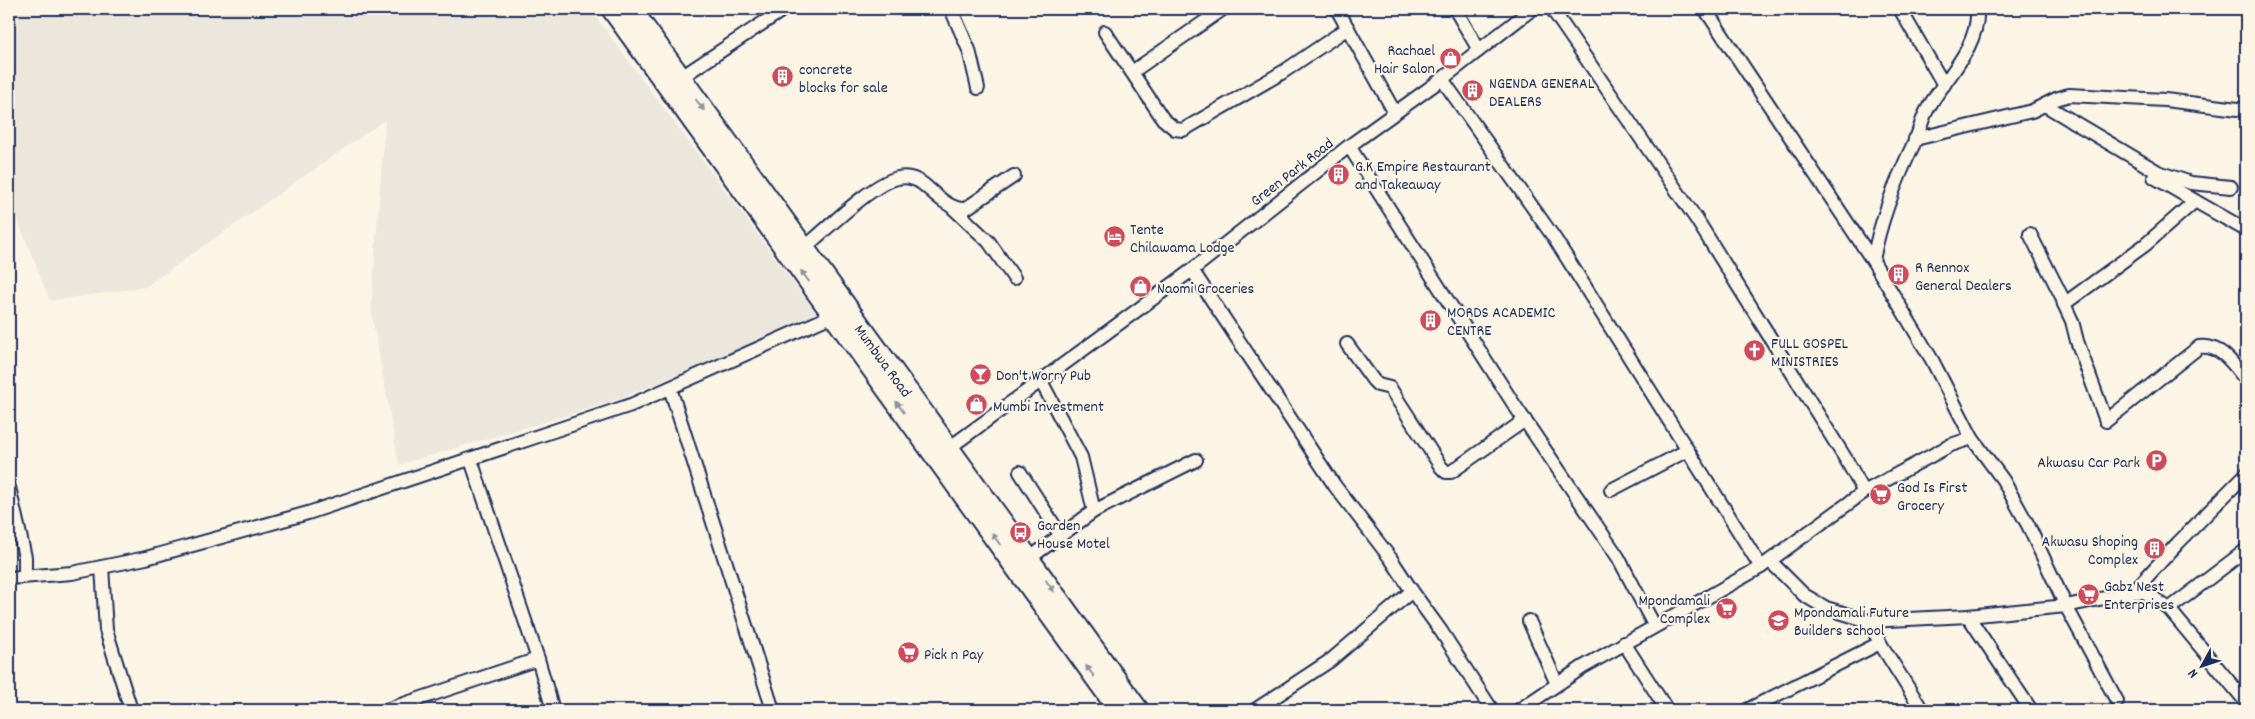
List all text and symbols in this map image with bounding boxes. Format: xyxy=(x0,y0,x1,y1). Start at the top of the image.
place label: Rachael Hair Salon xyxy=(1374,40,1435,81)
shop icon: Rachael Hair Salon xyxy=(1439,46,1463,70)
place label: concrete blocks for sale xyxy=(799,59,888,100)
building icon: concrete blocks for sale xyxy=(771,65,795,89)
place label: NGENDA GENERAL DEALERS xyxy=(1489,73,1595,114)
building icon: NGENDA GENERAL DEALERS xyxy=(1461,79,1485,103)
one-way arrow xyxy=(695,98,705,112)
street label: Green Park Road xyxy=(1246,133,1339,213)
place label: G.K Empire Restaurant and Takeaway xyxy=(1355,156,1491,197)
building icon: G.K Empire Restaurant and Takeaway xyxy=(1327,162,1351,186)
place label: Tente Chilawama Lodge xyxy=(1130,219,1235,260)
hotel icon: Tente Chilawama Lodge xyxy=(1102,225,1126,249)
place label: R Rennox General Dealers xyxy=(1915,257,2012,298)
building icon: R Rennox General Dealers xyxy=(1887,263,1911,287)
one-way arrow xyxy=(800,269,810,283)
shop icon: Naomi Groceries xyxy=(1129,275,1153,299)
place label: Naomi Groceries xyxy=(1157,278,1255,301)
place label: MORDS ACADEMIC CENTRE xyxy=(1447,302,1556,343)
building icon: MORDS ACADEMIC CENTRE xyxy=(1419,308,1443,332)
street label: Mumbwa Road xyxy=(848,320,916,403)
place label: FULL GOSPEL MINISTRIES xyxy=(1771,333,1848,374)
church icon: FULL GOSPEL MINISTRIES xyxy=(1743,339,1767,363)
bar icon: Don't Worry Pub xyxy=(968,362,992,386)
place label: Don't Worry Pub xyxy=(996,365,1091,388)
shop icon: Mumbi Investment xyxy=(965,393,989,417)
place label: Mumbi Investment xyxy=(993,396,1104,419)
one-way arrow xyxy=(895,400,905,414)
parking icon: Akwasu Car Park xyxy=(2144,449,2168,473)
place label: Akwasu Car Park xyxy=(2037,452,2140,475)
place label: God Is First Grocery xyxy=(1897,477,1967,518)
supermarket icon: God Is First Grocery xyxy=(1869,483,1893,507)
place label: Garden House Motel xyxy=(1037,515,1110,556)
bus stop icon: Garden House Motel xyxy=(1009,521,1033,545)
place label: Akwasu Shoping Complex xyxy=(2041,531,2138,572)
one-way arrow xyxy=(991,532,1001,545)
building icon: Akwasu Shoping Complex xyxy=(2142,537,2166,561)
place label: Gabz Nest Enterprises xyxy=(2104,576,2175,617)
one-way arrow xyxy=(1045,579,1055,593)
supermarket icon: Gabz Nest Enterprises xyxy=(2076,582,2100,606)
place label: Mpondamali Complex xyxy=(1638,590,1710,631)
supermarket icon: Mpondamali Complex xyxy=(1714,596,1738,620)
place label: Mpondamali Future Builders school xyxy=(1794,602,1909,643)
school or university icon: Mpondamali Future Builders school xyxy=(1766,608,1790,632)
supermarket icon: Pick n Pay xyxy=(896,641,920,665)
north arrow xyxy=(2178,642,2228,692)
place label: Pick n Pay xyxy=(924,644,984,667)
one-way arrow xyxy=(1085,664,1095,678)
text: N xyxy=(2184,664,2203,682)

